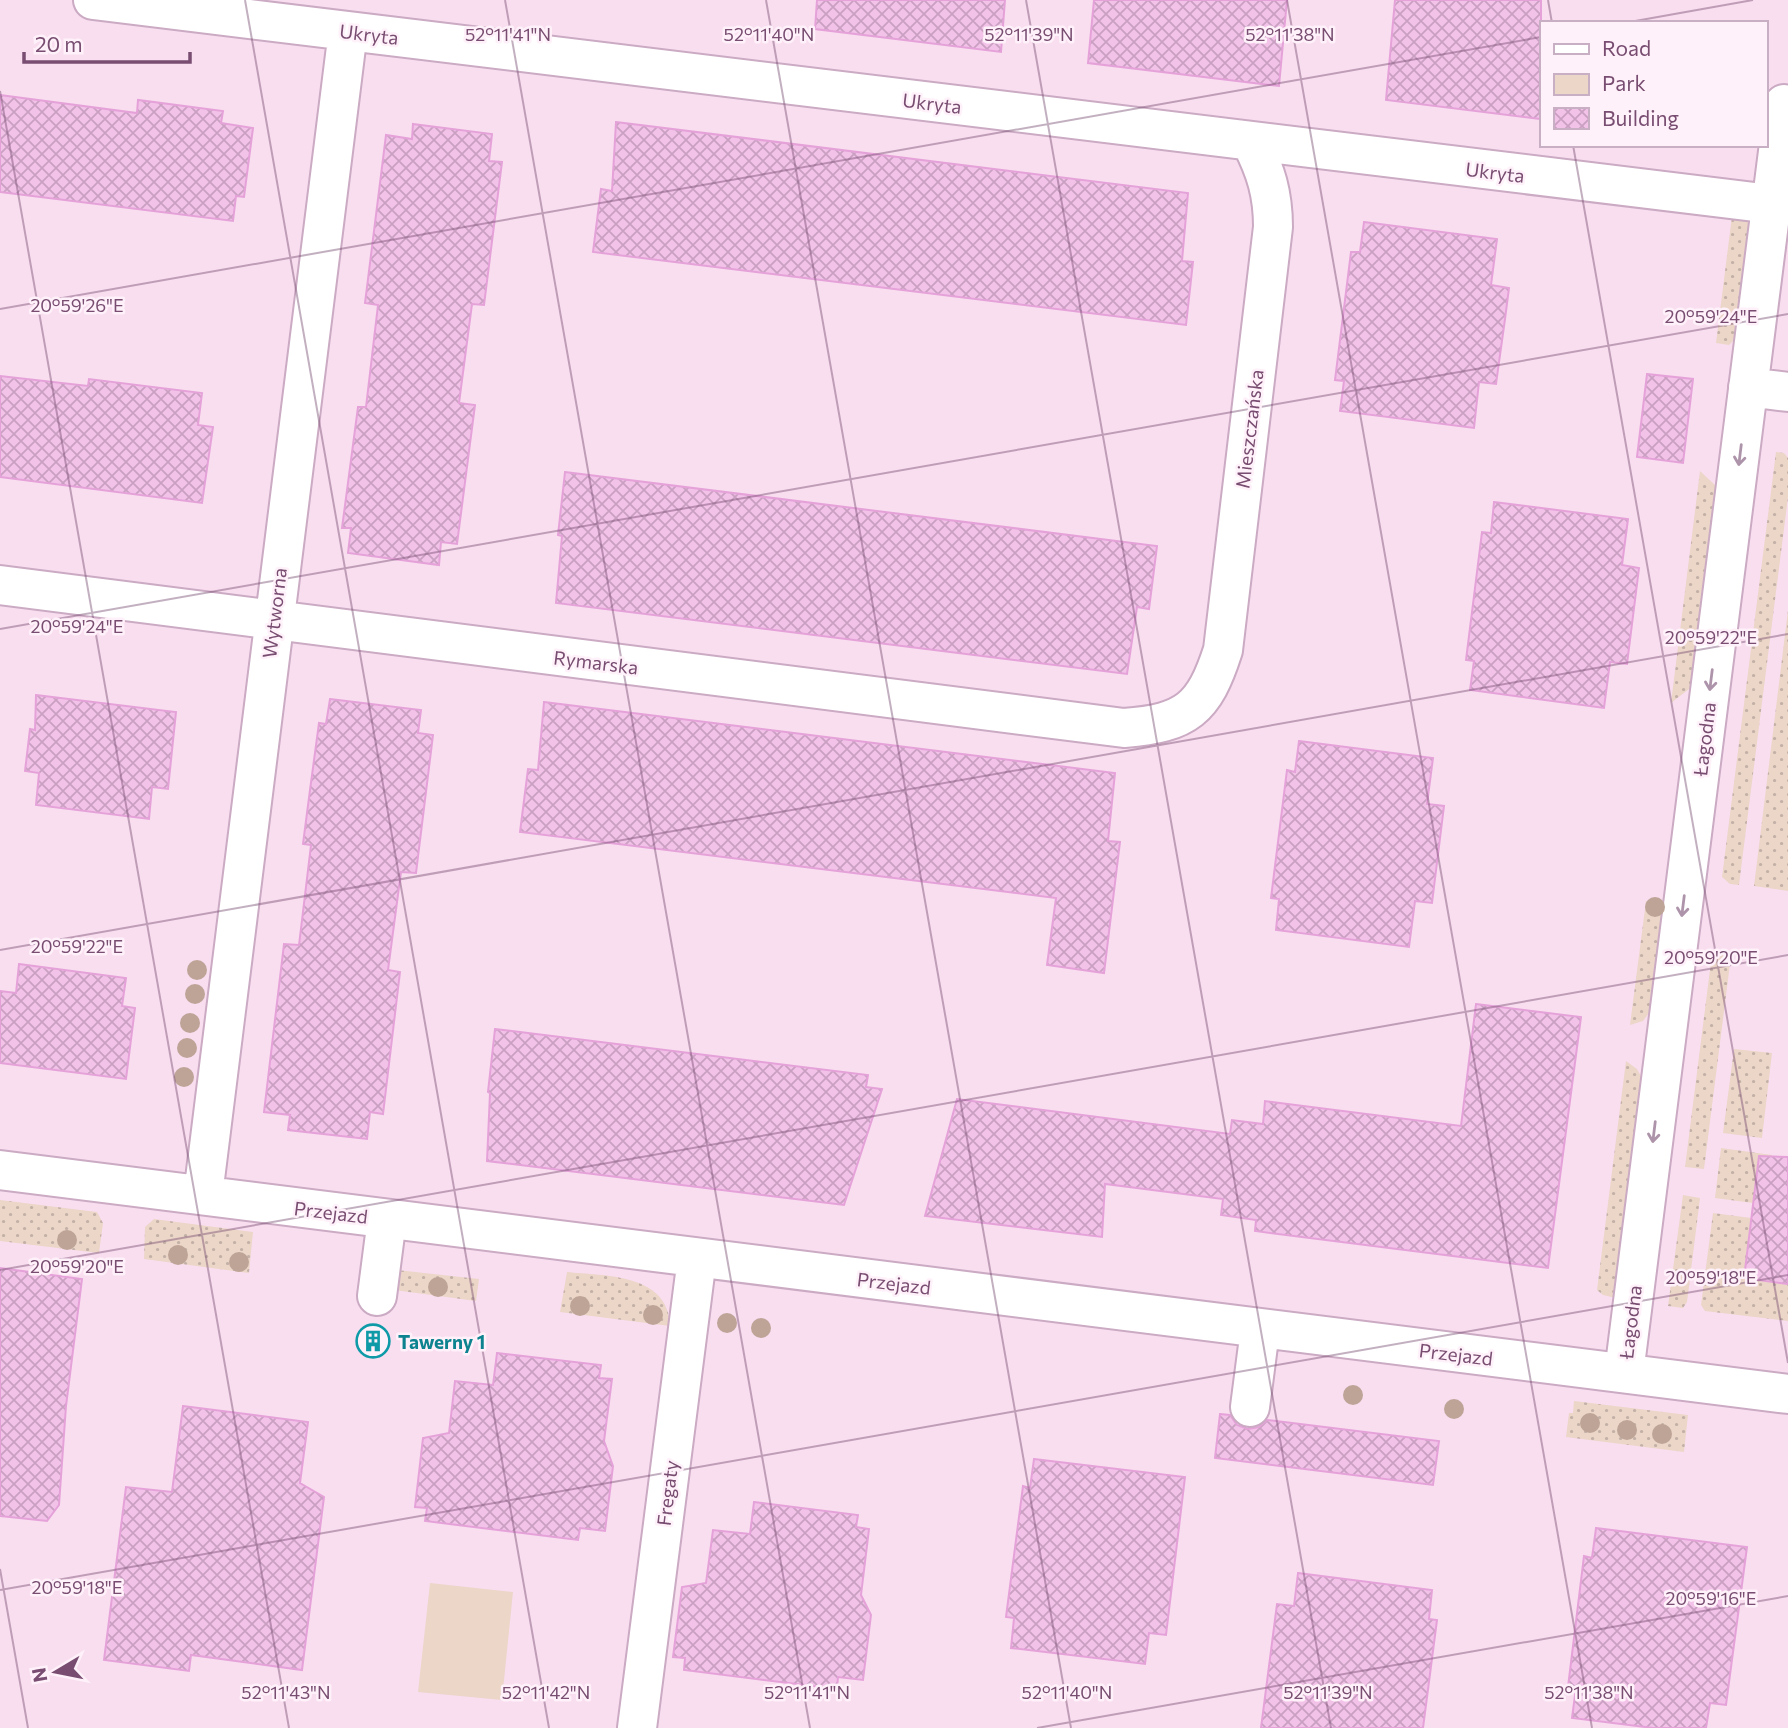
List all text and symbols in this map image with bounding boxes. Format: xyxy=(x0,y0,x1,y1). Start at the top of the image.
street label: Ukryta xyxy=(338,19,400,49)
scale bar xyxy=(24,21,191,65)
legend xyxy=(1540,21,1767,147)
text: 52°11'41"N xyxy=(465,23,551,45)
text: 52°11'40"N xyxy=(724,23,814,45)
text: 52°11'39"N xyxy=(984,23,1074,45)
text: 52°11'38"N xyxy=(1245,23,1335,45)
text: 20 m xyxy=(35,31,83,56)
text: Road xyxy=(1602,35,1651,60)
text: Park xyxy=(1602,70,1646,95)
street label: Ukryta xyxy=(901,88,963,118)
text: Building xyxy=(1602,105,1679,130)
street label: Ukryta xyxy=(1464,157,1526,187)
text: 20°59'26"E xyxy=(30,294,124,316)
text: 20°59'24"E xyxy=(1665,305,1757,327)
street label: Mieszczańska xyxy=(1230,368,1268,490)
one-way arrow xyxy=(1733,443,1746,465)
street label: Wytworna xyxy=(257,566,291,660)
text: 20°59'24"E xyxy=(31,615,123,637)
text: 20°59'22"E xyxy=(1665,626,1757,648)
street label: Rymarska xyxy=(552,645,640,679)
one-way arrow xyxy=(1705,668,1718,691)
street label: Łagodna xyxy=(1688,701,1720,778)
one-way arrow xyxy=(1677,894,1690,917)
text: 20°59'22"E xyxy=(31,935,123,957)
text: 20°59'20"E xyxy=(1664,946,1758,968)
one-way arrow xyxy=(1648,1120,1661,1143)
street label: Przejazd xyxy=(293,1196,369,1228)
text: 20°59'20"E xyxy=(30,1255,124,1277)
text: 20°59'18"E xyxy=(1665,1266,1757,1288)
street label: Przejazd xyxy=(856,1267,932,1299)
street label: Łagodna xyxy=(1614,1284,1646,1361)
building icon: Tawerny 1 xyxy=(354,1322,392,1360)
place label: Tawerny 1 xyxy=(398,1330,485,1353)
street label: Przejazd xyxy=(1418,1338,1494,1370)
street label: Fregaty xyxy=(652,1459,682,1527)
text: 20°59'18"E xyxy=(31,1576,123,1598)
text: 20°59'16"E xyxy=(1665,1587,1757,1609)
north arrow xyxy=(21,1637,91,1707)
text: N xyxy=(26,1666,51,1684)
text: 52°11'43"N xyxy=(241,1681,331,1703)
text: 52°11'42"N xyxy=(502,1681,590,1703)
text: 52°11'41"N xyxy=(764,1681,850,1703)
text: 52°11'40"N xyxy=(1022,1681,1112,1703)
text: 52°11'39"N xyxy=(1283,1681,1373,1703)
text: 52°11'38"N xyxy=(1544,1681,1634,1703)

